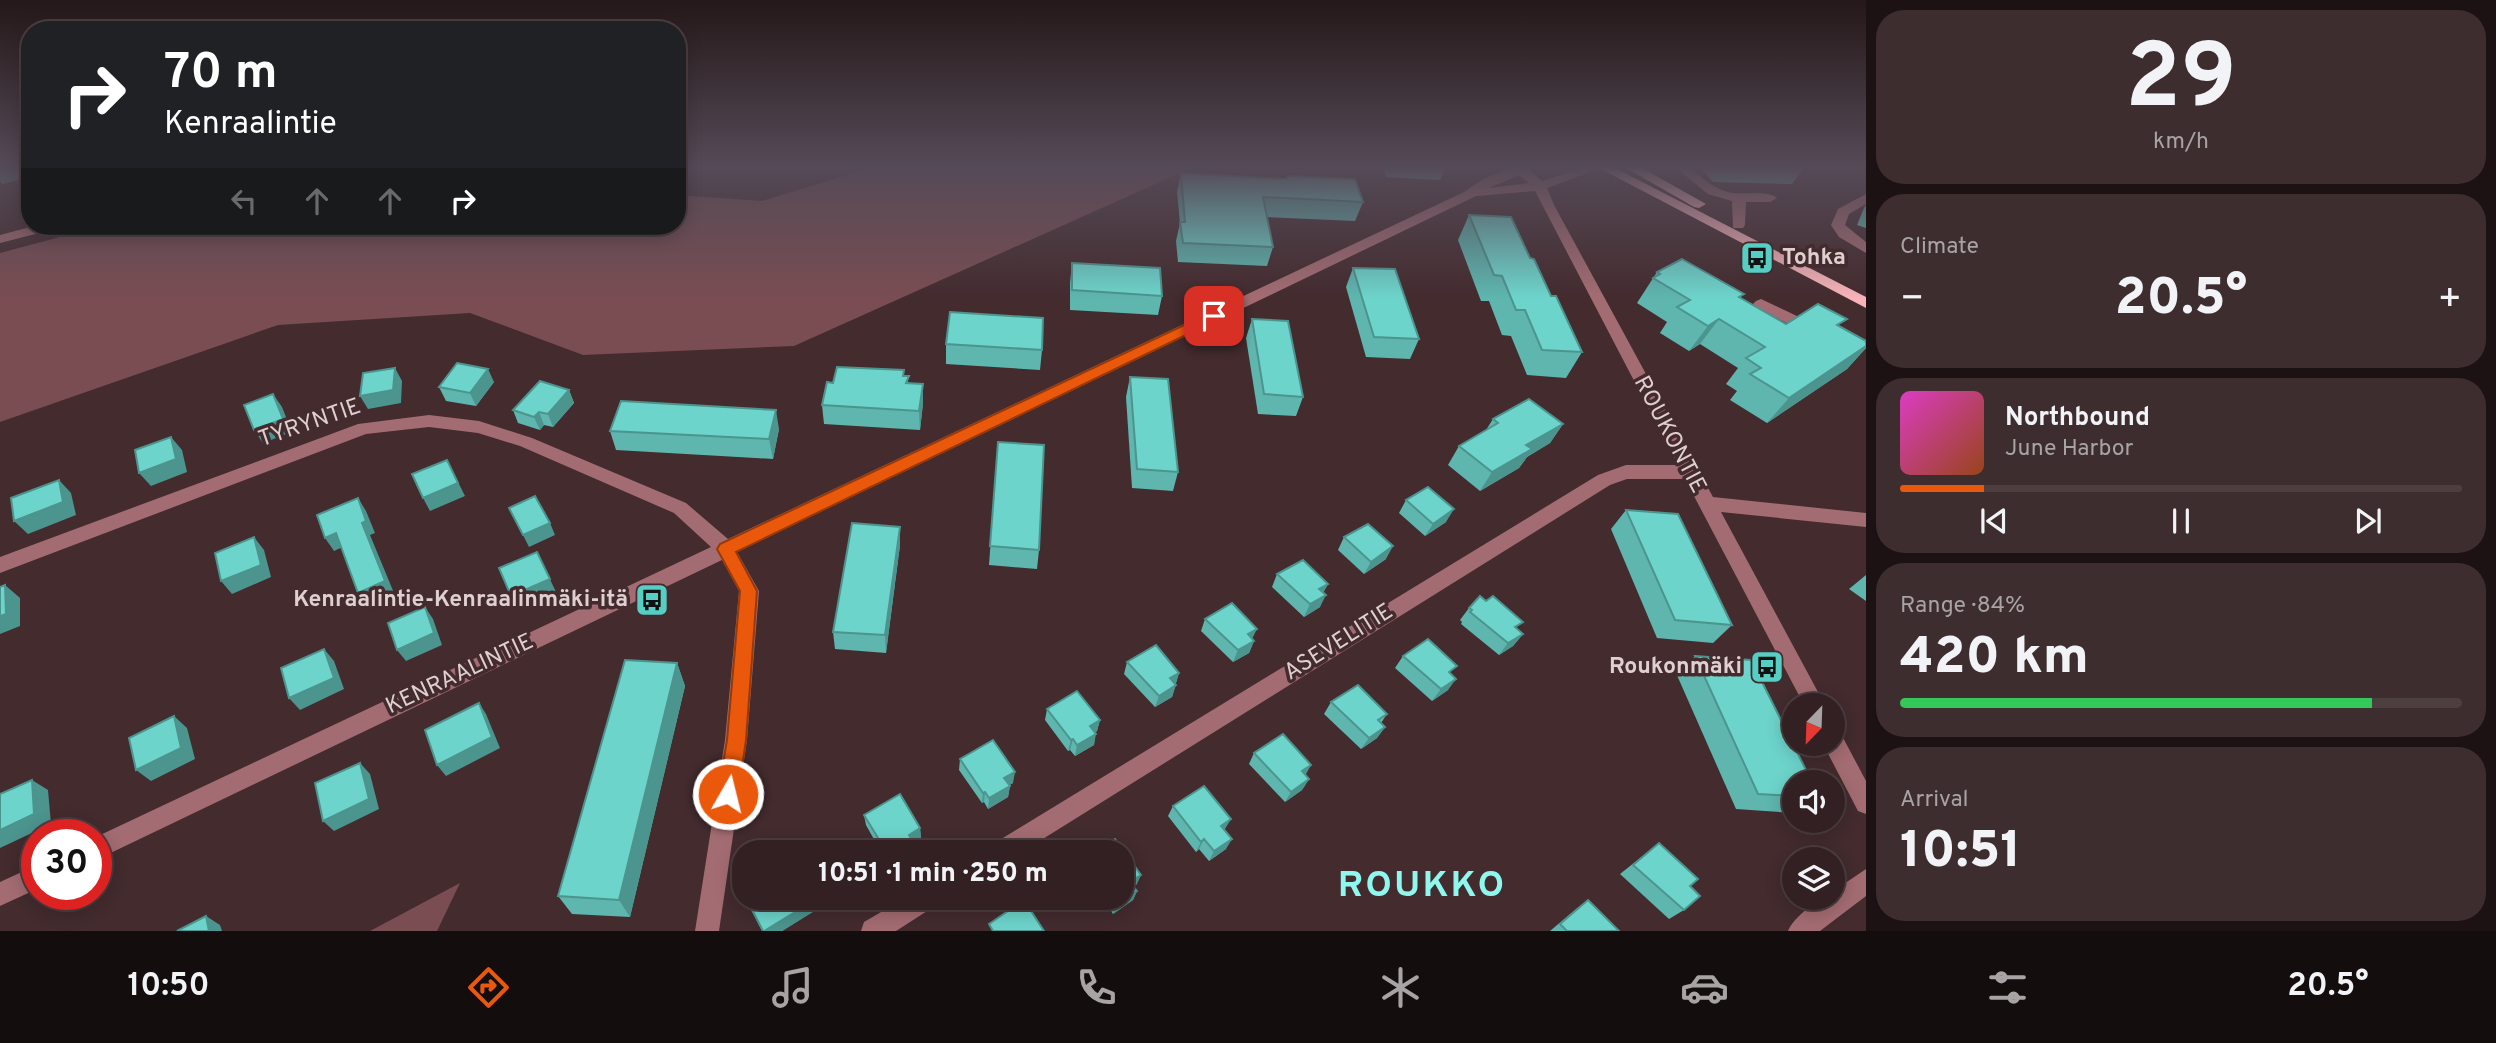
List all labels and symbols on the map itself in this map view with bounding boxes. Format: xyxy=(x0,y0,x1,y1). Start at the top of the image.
bus stop icon: Tohka xyxy=(1738,239,1776,277)
place label: Tohka xyxy=(1782,244,1846,273)
pin xyxy=(1184,286,1244,346)
street label: ROUKONTIE xyxy=(1626,371,1712,499)
street label: TYRYNTIE xyxy=(255,393,365,455)
bus stop icon: Kenraalintie-Kenraalinmäki-itä xyxy=(633,581,671,619)
place label: Kenraalintie-Kenraalinmäki-itä xyxy=(293,586,628,615)
street label: ASEVELITIE xyxy=(1279,598,1399,688)
street label: KENRAALINTIE xyxy=(382,628,538,722)
bus stop icon: Roukonmäki xyxy=(1748,648,1786,686)
place label: Roukonmäki xyxy=(1609,653,1742,682)
north arrow xyxy=(1782,693,1844,756)
position arrow xyxy=(691,757,765,831)
speed limit sign: 30 xyxy=(21,819,112,910)
district label: ROUKKO xyxy=(1338,863,1506,910)

